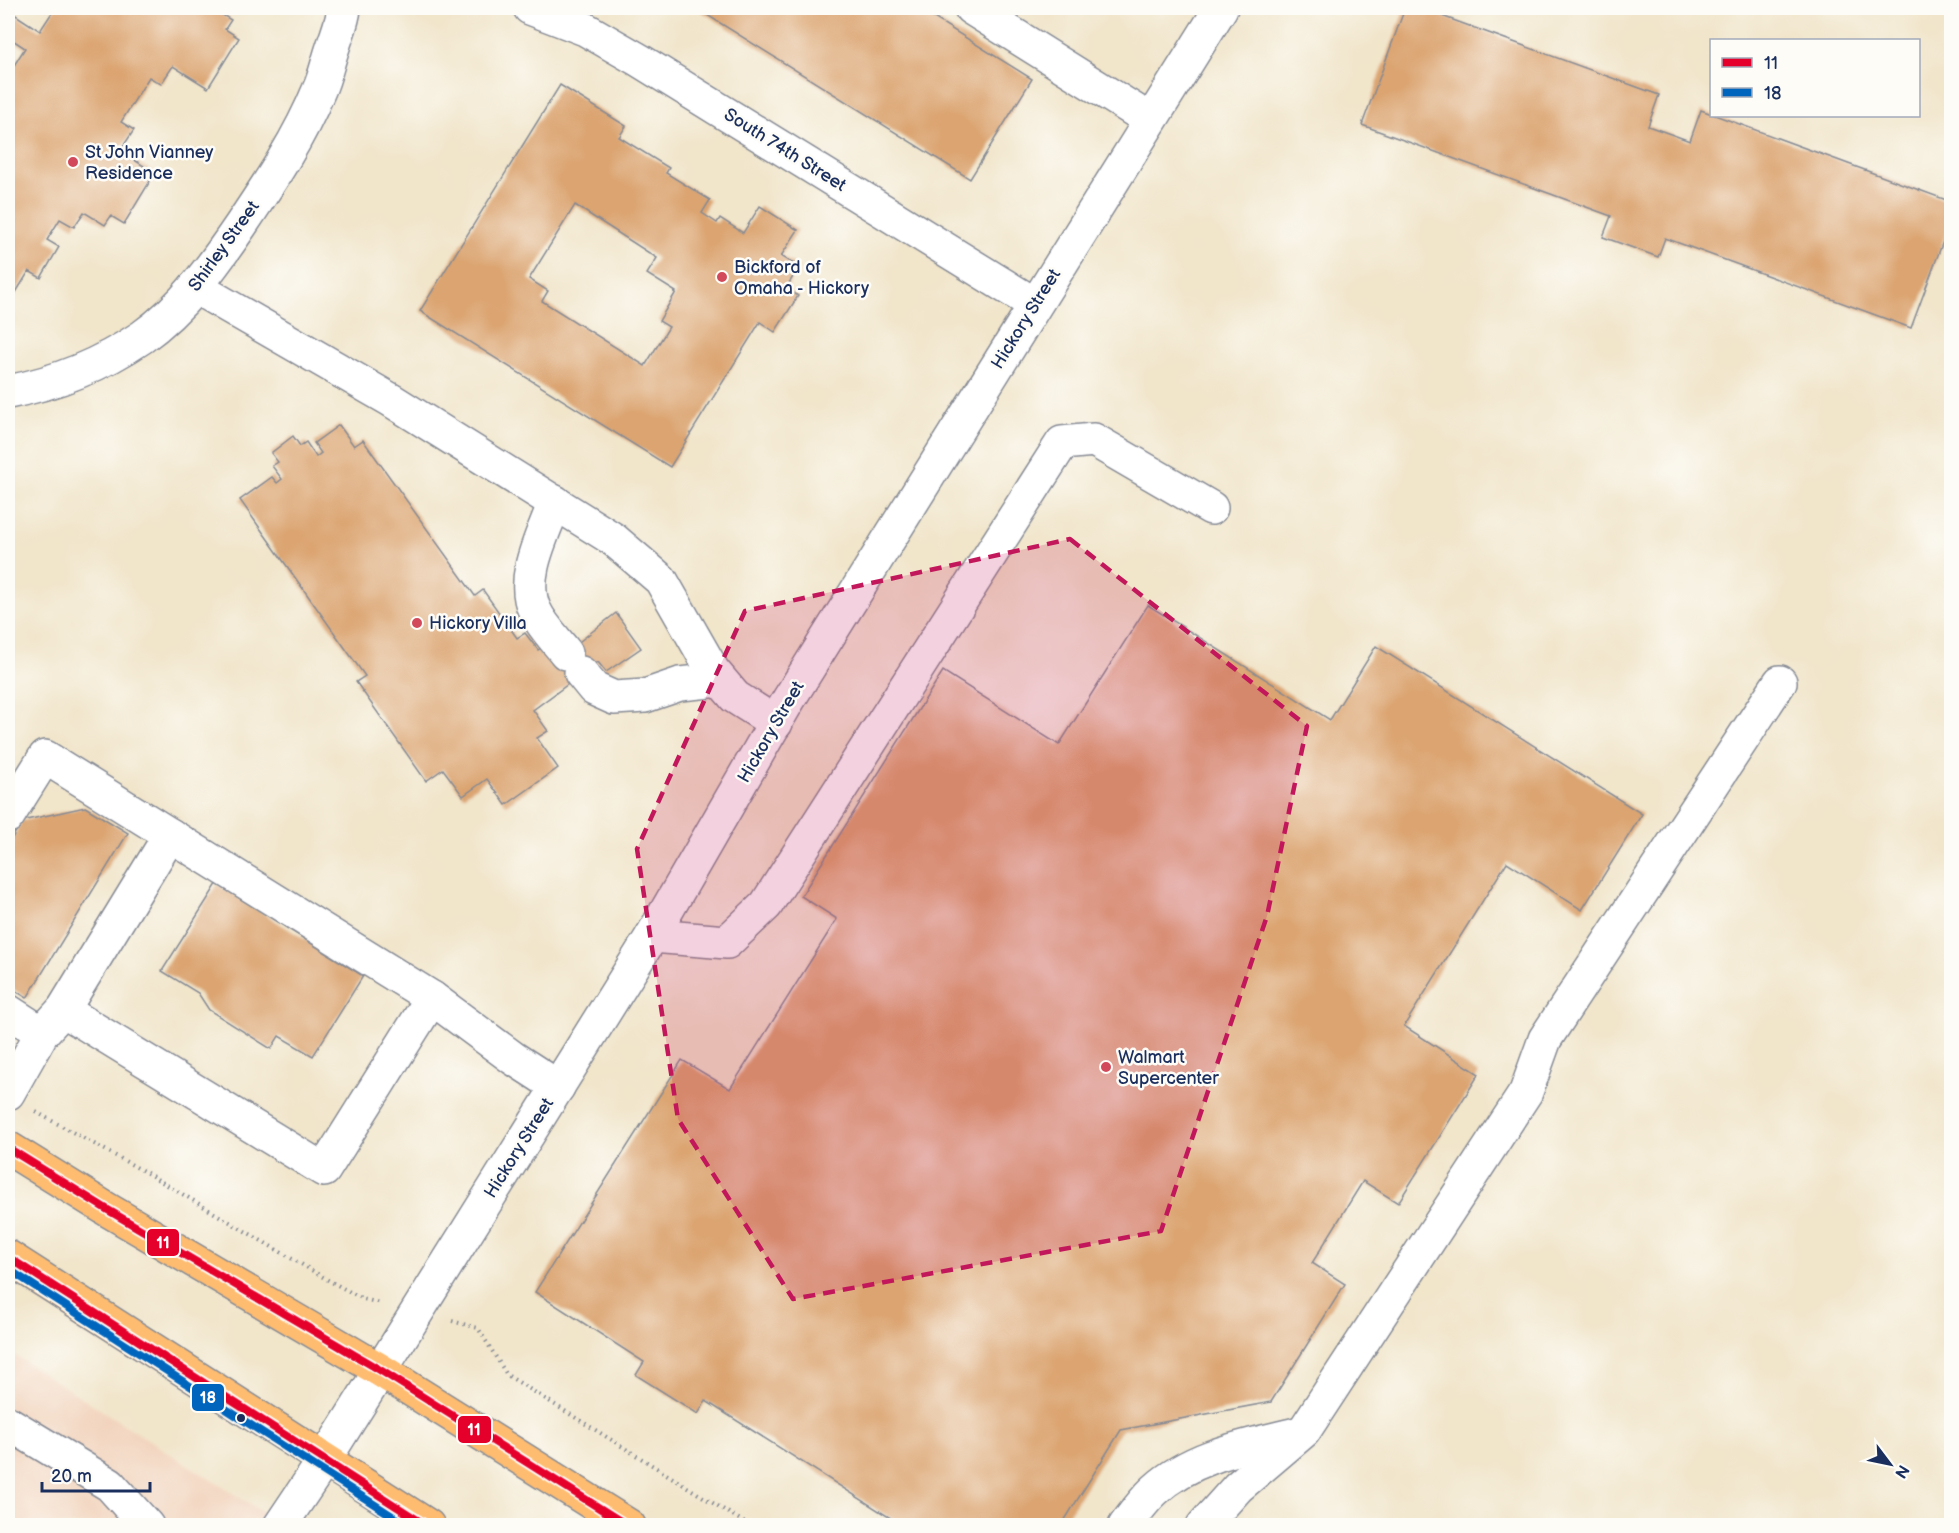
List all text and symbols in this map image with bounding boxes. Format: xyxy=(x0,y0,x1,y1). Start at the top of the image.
legend xyxy=(1710,39,1920,117)
text: 11 xyxy=(1764,53,1778,74)
text: 18 xyxy=(1764,83,1781,104)
street label: South 74th Street xyxy=(720,104,850,196)
place label: St John Vianney Residence xyxy=(85,142,214,184)
marker: St John Vianney Residence xyxy=(66,155,80,169)
street label: Shirley Street xyxy=(184,196,264,295)
place label: Bickford of Omaha - Hickory xyxy=(734,257,870,299)
street label: Hickory Street xyxy=(987,265,1065,373)
marker: Bickford of Omaha - Hickory xyxy=(715,270,729,284)
place label: Hickory Villa xyxy=(429,613,527,634)
marker: Hickory Villa xyxy=(410,616,424,630)
street label: Hickory Street xyxy=(733,677,809,787)
place label: Walmart Supercenter xyxy=(1118,1047,1219,1089)
marker: Walmart Supercenter xyxy=(1099,1060,1113,1074)
street label: Hickory Street xyxy=(480,1094,558,1202)
line badge: 11 xyxy=(146,1228,180,1257)
text: 11 xyxy=(156,1234,170,1253)
line badge: 18 xyxy=(191,1383,225,1412)
text: 18 xyxy=(200,1389,216,1408)
unlabelled marker xyxy=(235,1412,247,1424)
line badge: 11 xyxy=(457,1415,492,1444)
text: 11 xyxy=(467,1421,481,1440)
north arrow xyxy=(1860,1434,1920,1494)
scale bar xyxy=(42,1455,150,1493)
text: N xyxy=(1890,1461,1913,1481)
text: 20 m xyxy=(51,1466,92,1487)

